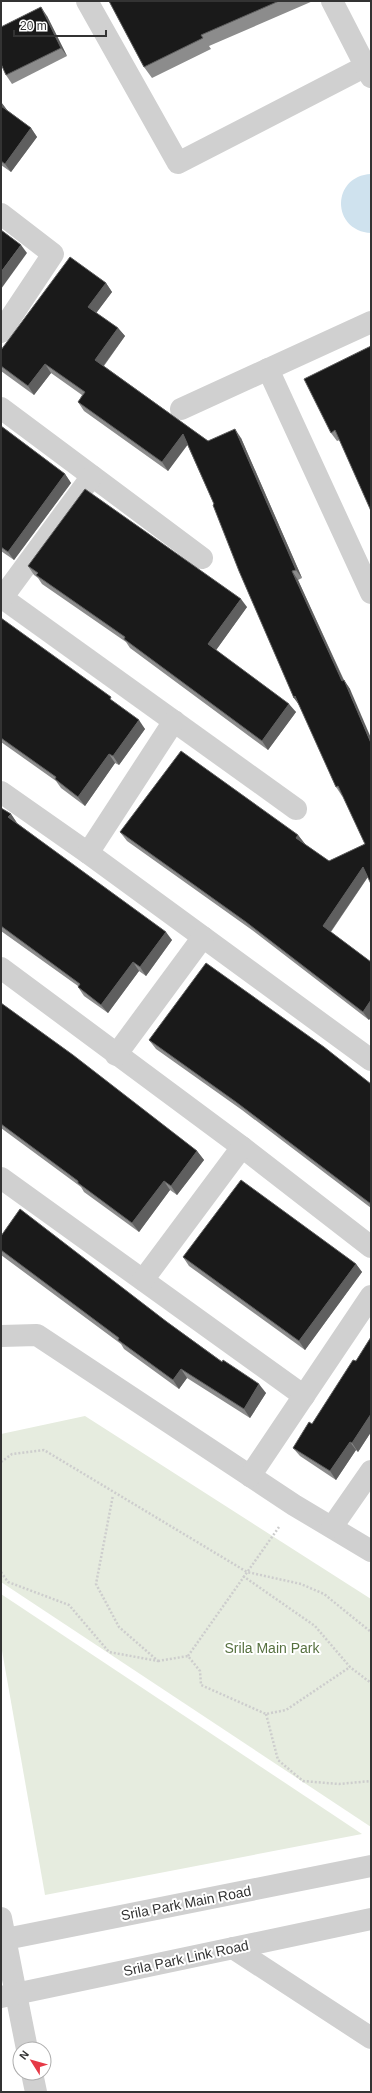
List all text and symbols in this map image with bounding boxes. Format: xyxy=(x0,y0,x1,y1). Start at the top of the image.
scale bar xyxy=(14,12,106,38)
text: 20 m xyxy=(20,19,47,33)
park label: Srila Main Park xyxy=(225,1640,320,1656)
street label: Srila Park Main Road xyxy=(120,1883,252,1923)
street label: Srila Park Link Road xyxy=(122,1937,250,1979)
north arrow xyxy=(12,2041,52,2081)
text: N xyxy=(17,2048,31,2062)

